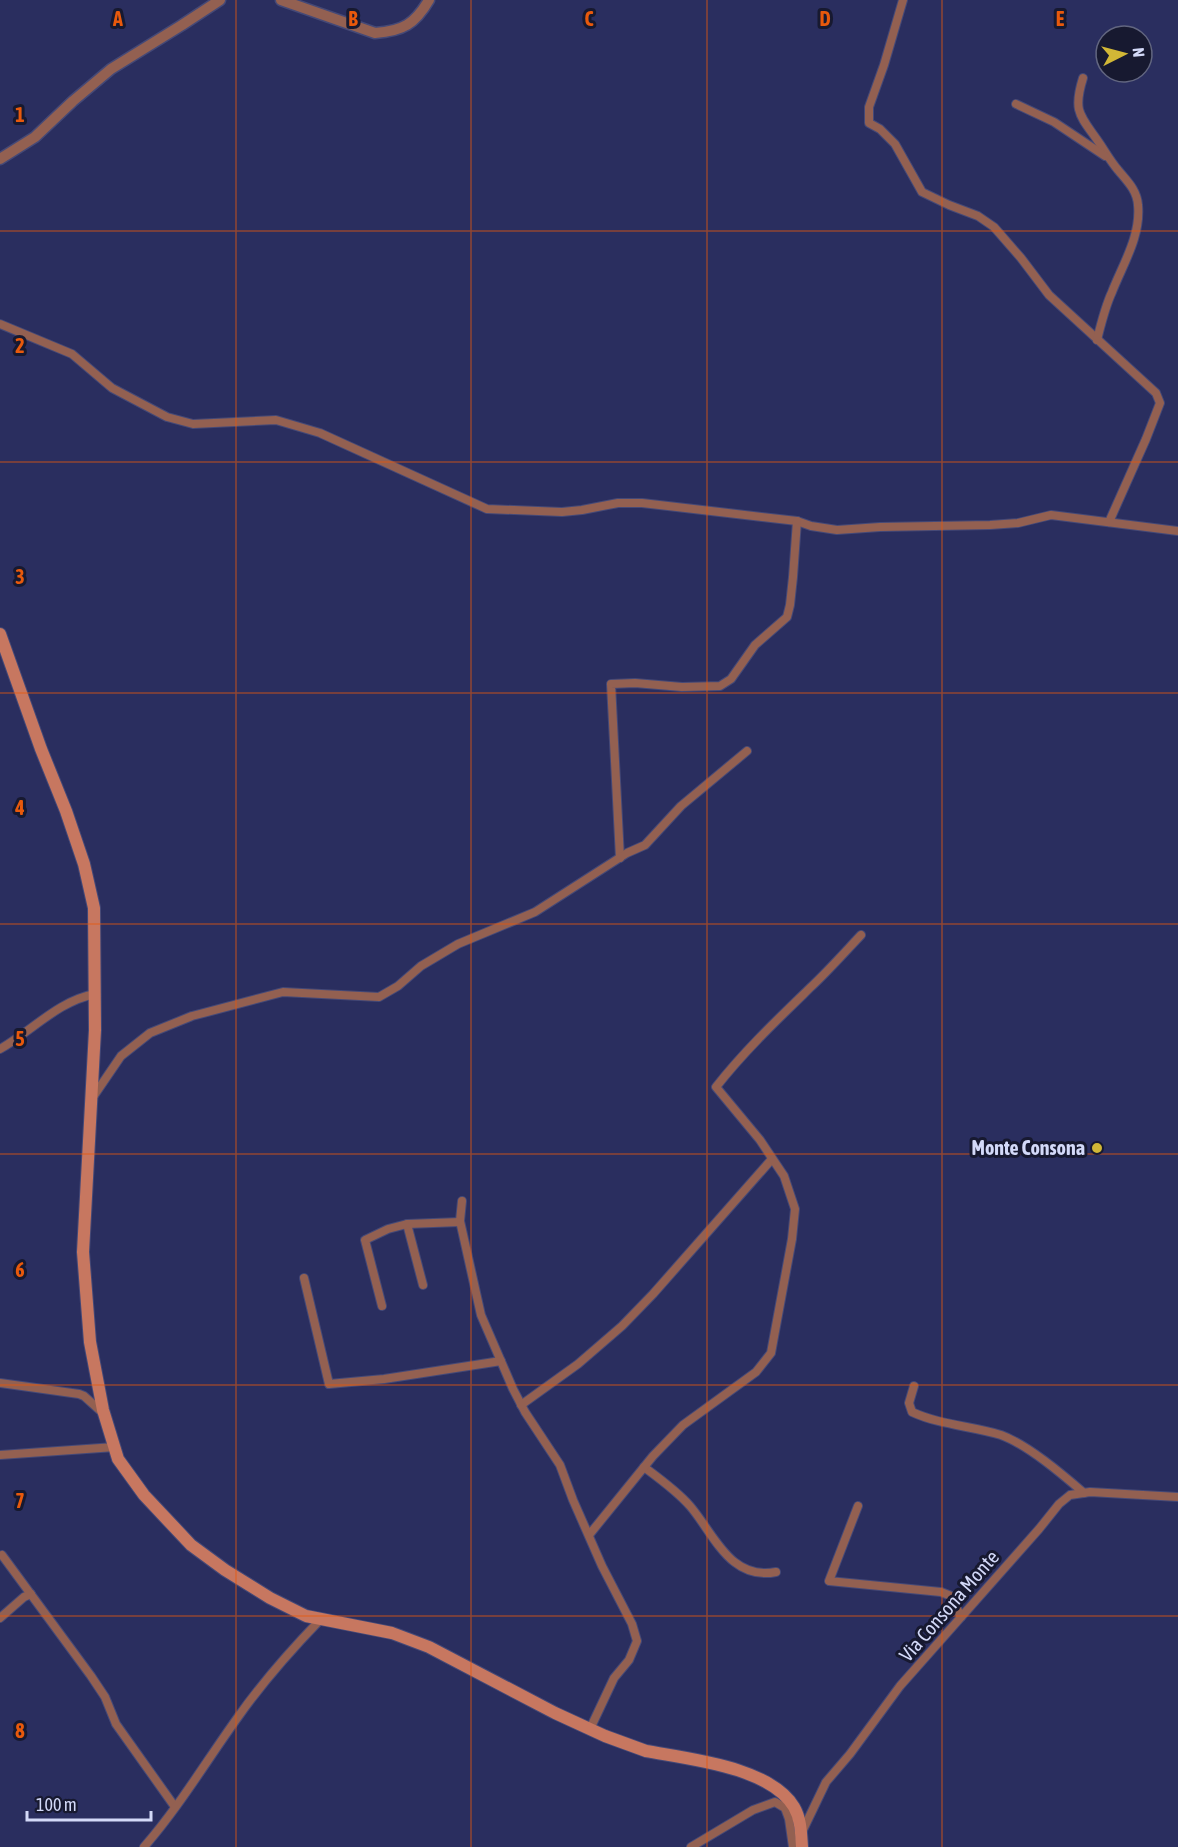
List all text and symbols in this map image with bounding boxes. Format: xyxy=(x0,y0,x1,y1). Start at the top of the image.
text: A xyxy=(112,7,123,30)
text: B xyxy=(348,7,358,30)
text: C xyxy=(585,7,594,30)
text: D xyxy=(819,7,831,30)
text: E xyxy=(1056,7,1065,30)
north arrow xyxy=(1094,24,1154,84)
text: N xyxy=(1129,47,1148,58)
text: 1 xyxy=(15,103,25,126)
text: 2 xyxy=(15,334,25,357)
text: 3 xyxy=(15,565,25,588)
text: 4 xyxy=(14,796,25,819)
text: 5 xyxy=(15,1027,25,1050)
place label: Monte Consona xyxy=(972,1136,1085,1159)
marker: Monte Consona xyxy=(1090,1141,1104,1155)
text: 6 xyxy=(15,1258,25,1281)
text: 7 xyxy=(15,1489,25,1512)
street label: Via Consona Monte xyxy=(894,1545,1003,1666)
text: 8 xyxy=(15,1719,25,1742)
scale bar xyxy=(27,1784,152,1822)
text: 100 m xyxy=(36,1794,77,1815)

